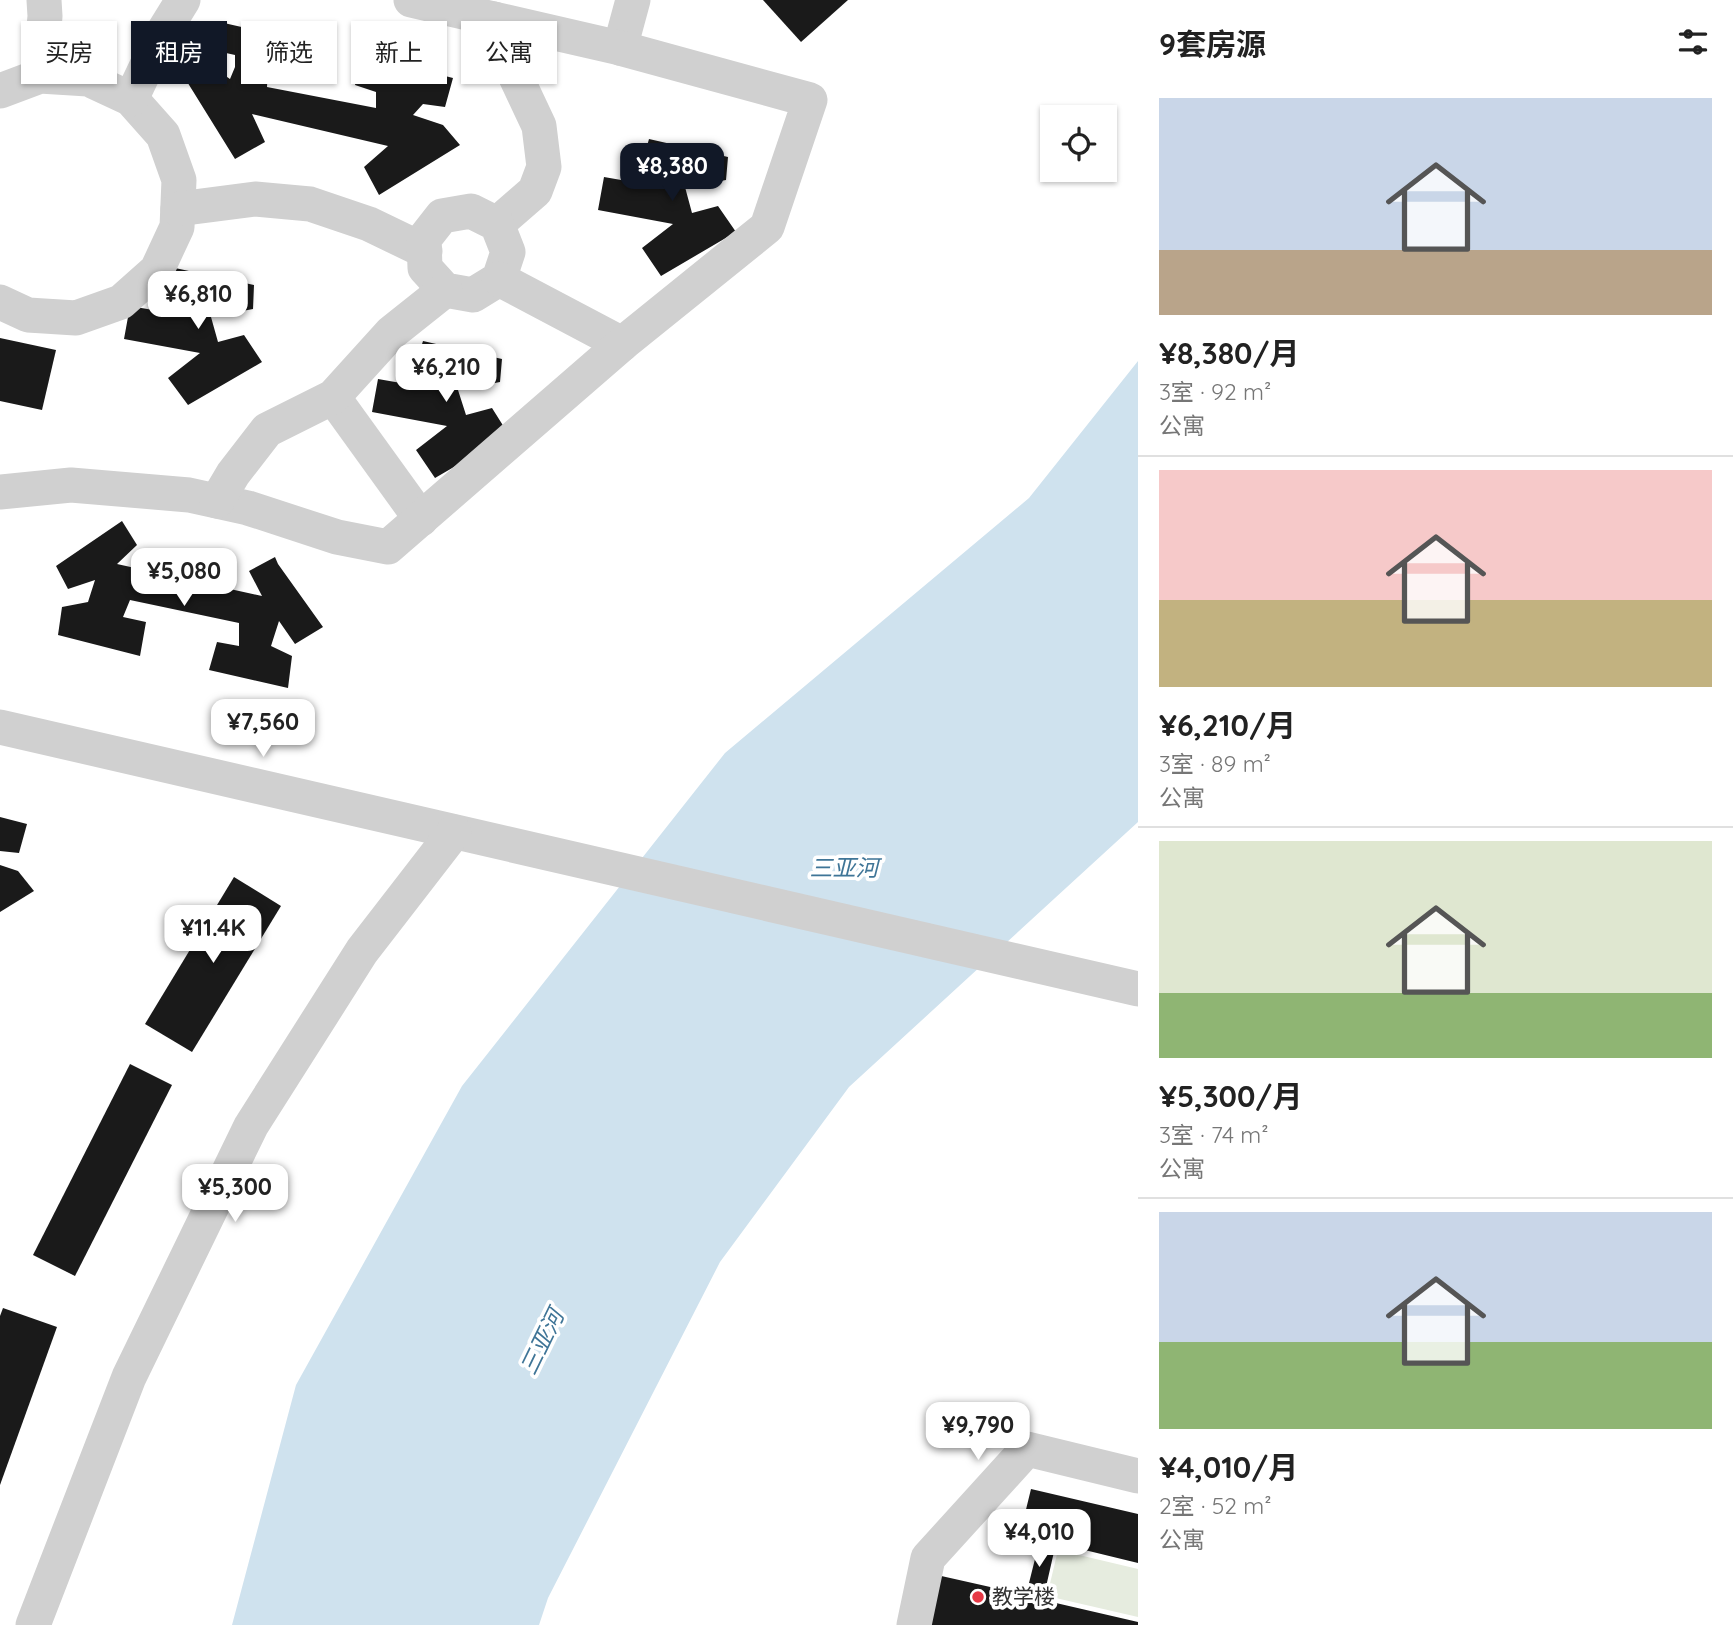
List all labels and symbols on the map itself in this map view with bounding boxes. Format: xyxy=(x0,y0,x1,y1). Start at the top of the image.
pin: ¥8,380 xyxy=(615,144,729,203)
pin: ¥6,810 xyxy=(141,272,255,331)
pin: ¥6,210 xyxy=(389,344,503,404)
pin: ¥5,080 xyxy=(127,548,241,608)
pin: ¥7,560 xyxy=(206,700,320,759)
water label: 三亚河 xyxy=(810,853,883,882)
pin: ¥11.4K xyxy=(156,906,270,965)
pin: ¥5,300 xyxy=(178,1164,292,1224)
water label: 三亚河 xyxy=(513,1301,571,1379)
pin: ¥9,790 xyxy=(921,1402,1035,1462)
pin: ¥4,010 xyxy=(982,1510,1096,1569)
place label: 教学楼 xyxy=(992,1583,1055,1609)
marker: 教学楼 xyxy=(970,1589,986,1605)

